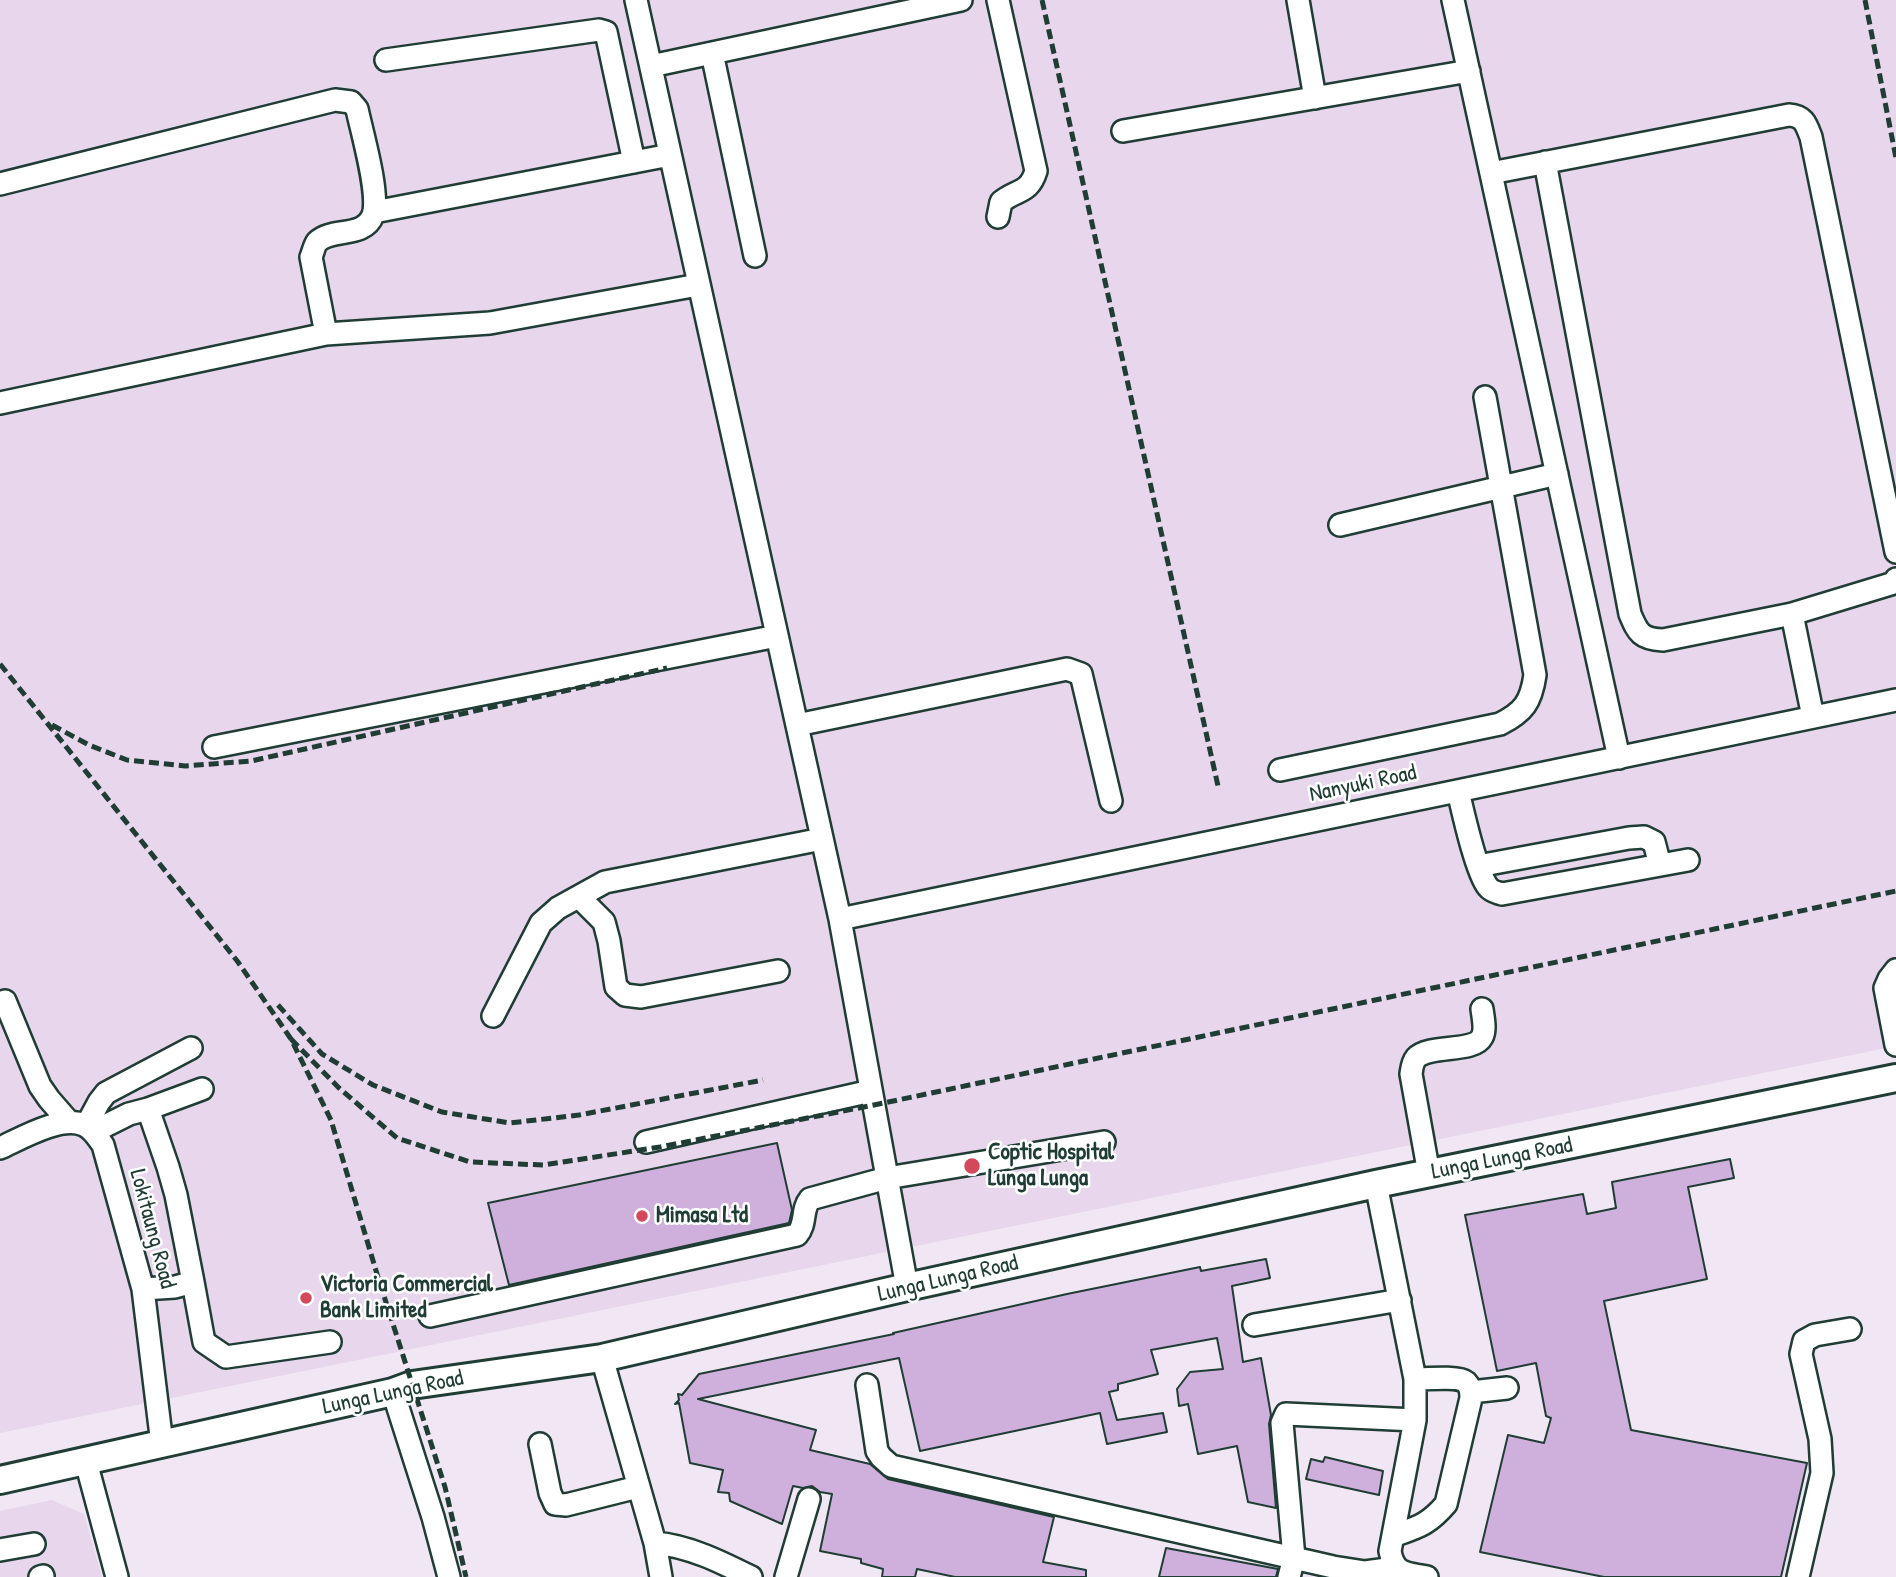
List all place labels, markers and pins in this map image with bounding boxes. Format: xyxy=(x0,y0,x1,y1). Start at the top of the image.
place label: Coptic Hospital Lunga Lunga xyxy=(988,1139,1114,1193)
marker: Coptic Hospital Lunga Lunga xyxy=(962,1156,982,1176)
place label: Mimasa Ltd xyxy=(656,1202,748,1230)
marker: Mimasa Ltd xyxy=(634,1208,650,1224)
place label: Victoria Commercial Bank Limited xyxy=(320,1271,493,1325)
marker: Victoria Commercial Bank Limited xyxy=(298,1290,314,1306)

